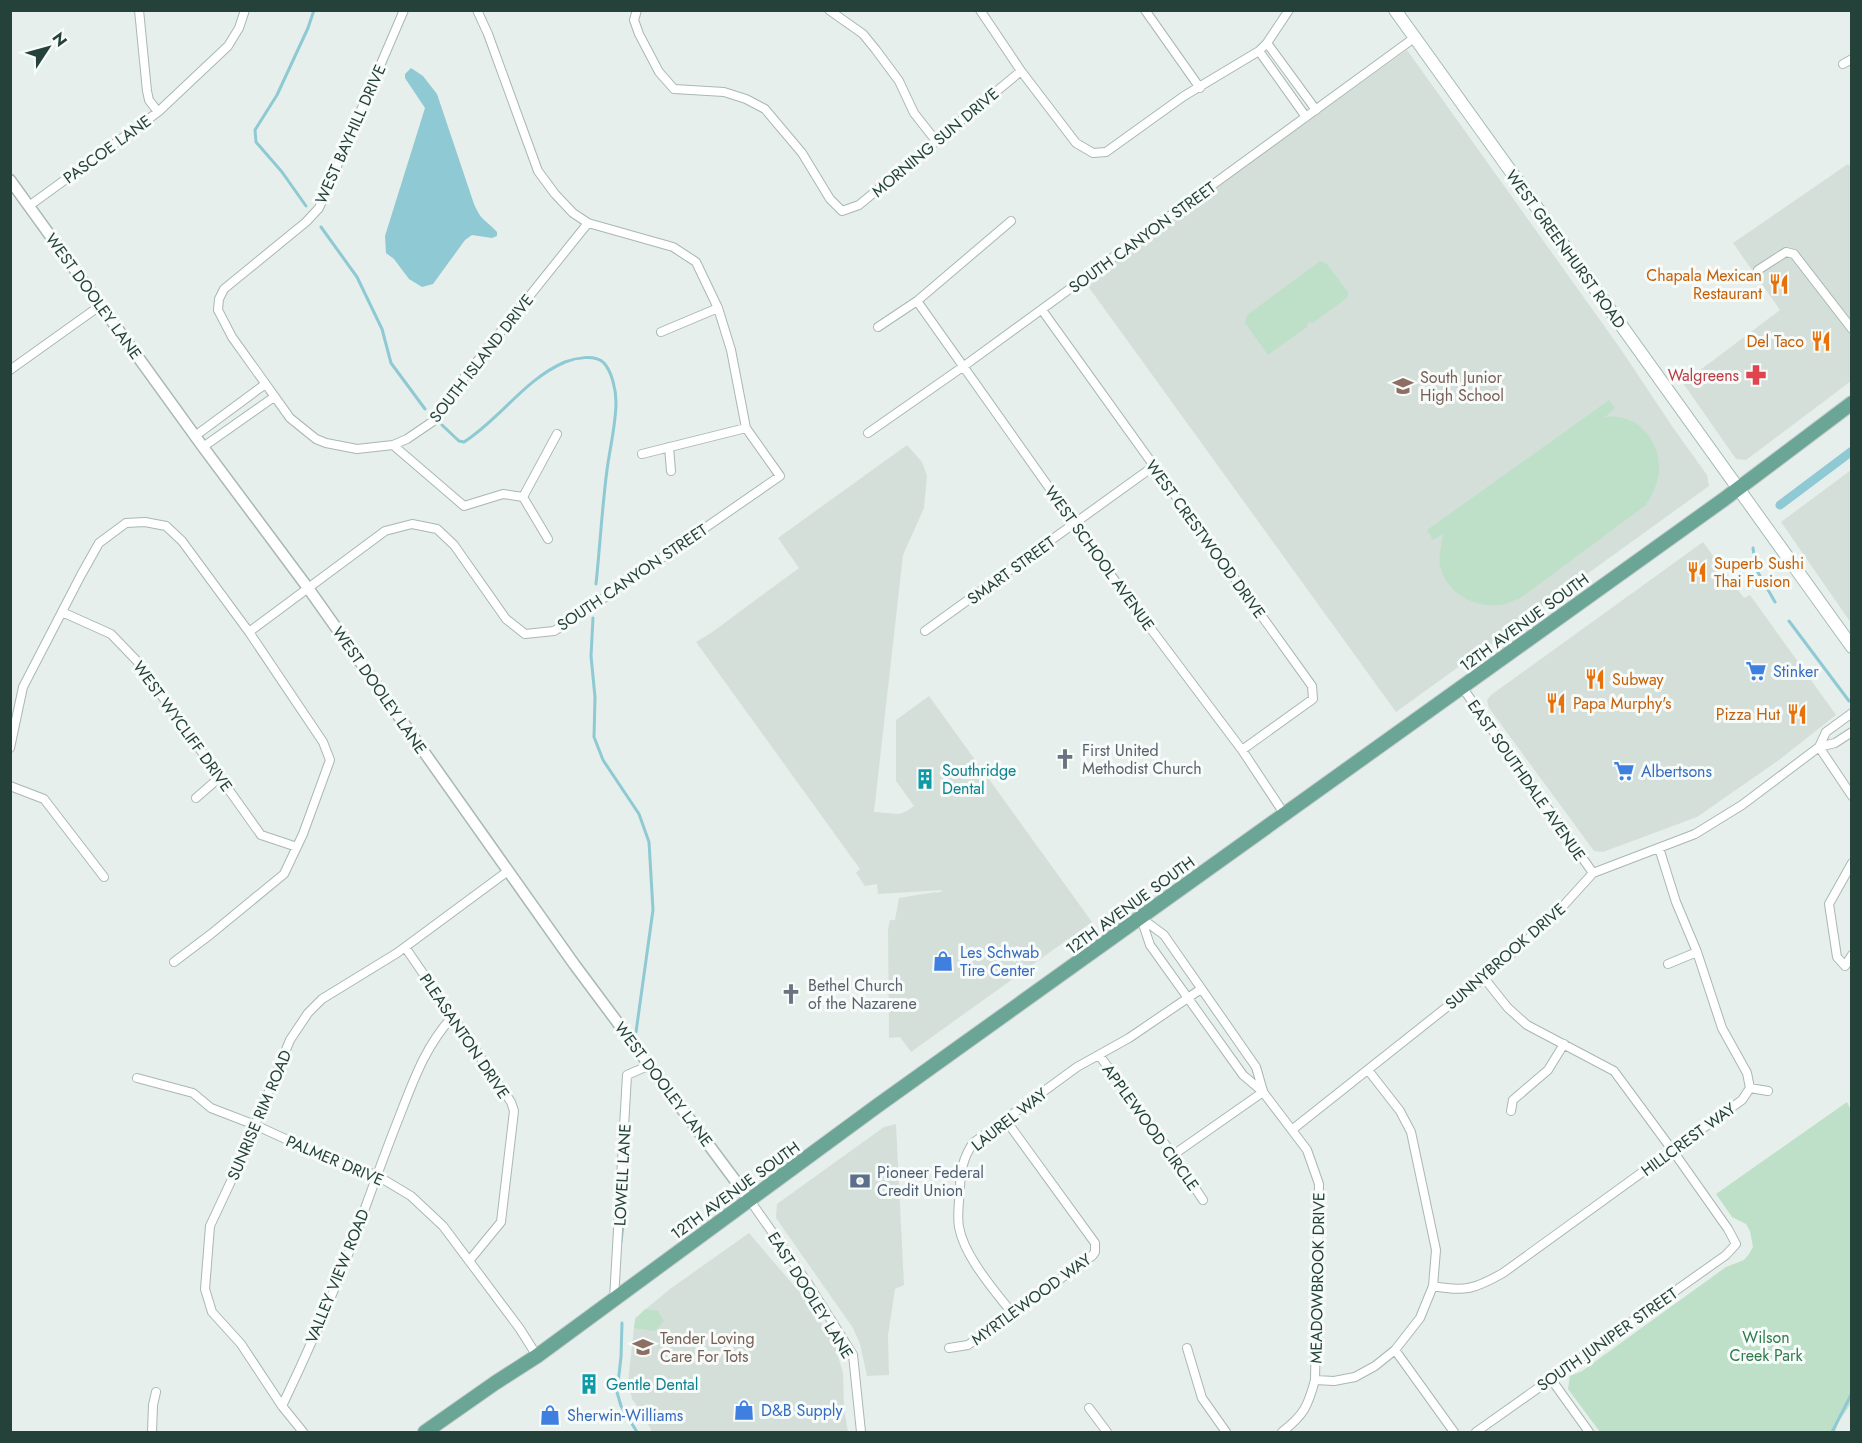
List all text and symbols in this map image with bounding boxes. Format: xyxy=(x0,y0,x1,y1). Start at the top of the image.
north arrow xyxy=(18,18,78,78)
text: N xyxy=(47,28,73,51)
street label: WEST BAYHILL DRIVE xyxy=(309,61,392,208)
street label: MORNING SUN DRIVE xyxy=(867,82,1004,202)
street label: PASCOE LANE xyxy=(59,110,156,189)
street label: WEST GREENHURST ROAD xyxy=(1500,165,1631,333)
street label: SOUTH CANYON STREET xyxy=(1064,176,1221,299)
street label: WEST DOOLEY LANE xyxy=(40,228,147,364)
place label: Chapala Mexican Restaurant xyxy=(1646,264,1762,305)
restaurant icon: Chapala Mexican Restaurant xyxy=(1767,272,1791,296)
street label: SOUTH ISLAND DRIVE xyxy=(424,289,539,427)
restaurant icon: Del Taco xyxy=(1809,329,1833,353)
place label: Del Taco xyxy=(1746,330,1804,353)
pharmacy icon: Walgreens xyxy=(1744,363,1768,387)
place label: Walgreens xyxy=(1668,364,1739,387)
place label: South Junior High School xyxy=(1420,366,1504,407)
school or university icon: South Junior High School xyxy=(1391,374,1415,398)
street label: WEST CRESTWOOD DRIVE xyxy=(1140,455,1271,623)
street label: WEST SCHOOL AVENUE xyxy=(1039,481,1160,635)
street label: SOUTH CANYON STREET xyxy=(552,518,713,636)
street label: SMART STREET xyxy=(963,530,1060,610)
place label: Superb Sushi Thai Fusion xyxy=(1714,552,1804,593)
restaurant icon: Superb Sushi Thai Fusion xyxy=(1685,560,1709,584)
street label: 12TH AVENUE SOUTH xyxy=(1455,568,1594,677)
street label: WEST DOOLEY LANE xyxy=(327,622,432,759)
street label: WEST WYCLIFF DRIVE xyxy=(127,656,238,796)
supermarket icon: Stinker xyxy=(1744,659,1768,683)
place label: Stinker xyxy=(1773,660,1819,683)
restaurant icon: Subway xyxy=(1583,667,1607,691)
place label: Subway xyxy=(1612,668,1665,691)
restaurant icon: Papa Murphy's xyxy=(1544,691,1568,715)
place label: Papa Murphy's xyxy=(1573,692,1671,715)
street label: EAST SOUTHDALE AVENUE xyxy=(1462,695,1591,866)
restaurant icon: Pizza Hut xyxy=(1785,702,1809,726)
place label: Pizza Hut xyxy=(1716,703,1780,726)
place label: First United Methodist Church xyxy=(1082,739,1202,780)
church icon: First United Methodist Church xyxy=(1053,747,1077,771)
place label: Southridge Dental xyxy=(942,759,1016,800)
supermarket icon: Albertsons xyxy=(1612,759,1636,783)
place label: Albertsons xyxy=(1641,760,1712,783)
building icon: Southridge Dental xyxy=(913,767,937,791)
street label: 12TH AVENUE SOUTH xyxy=(1061,851,1200,960)
street label: SUNNYBROOK DRIVE xyxy=(1440,898,1570,1015)
place label: Les Schwab Tire Center xyxy=(960,941,1039,982)
shop icon: Les Schwab Tire Center xyxy=(931,949,955,973)
street label: PLEASANTON DRIVE xyxy=(414,969,515,1104)
place label: Bethel Church of the Nazarene xyxy=(808,974,917,1015)
church icon: Bethel Church of the Nazarene xyxy=(779,982,803,1006)
street label: WEST DOOLEY LANE xyxy=(609,1017,718,1152)
street label: SUNRISE RIM ROAD xyxy=(222,1046,297,1184)
street label: APPLEWOOD CIRCLE xyxy=(1097,1059,1204,1195)
street label: LAUREL WAY xyxy=(966,1082,1052,1156)
street label: HILLCREST WAY xyxy=(1636,1097,1740,1182)
street label: LOWELL LANE xyxy=(608,1123,637,1227)
street label: PALMER DRIVE xyxy=(282,1130,387,1191)
street label: 12TH AVENUE SOUTH xyxy=(666,1136,805,1245)
place label: Pioneer Federal Credit Union xyxy=(877,1161,984,1202)
bank icon: Pioneer Federal Credit Union xyxy=(848,1169,872,1193)
street label: MEADOWBROOK DRIVE xyxy=(1305,1192,1330,1364)
street label: VALLEY VIEW ROAD xyxy=(300,1205,375,1347)
street label: EAST DOOLEY LANE xyxy=(762,1227,859,1363)
street label: MYRTLEWOOD WAY xyxy=(966,1248,1096,1351)
street label: SOUTH JUNIPER STREET xyxy=(1532,1282,1683,1397)
park label: Wilson Creek Park xyxy=(1729,1326,1803,1367)
place label: Tender Loving Care For Tots xyxy=(660,1327,755,1368)
school or university icon: Tender Loving Care For Tots xyxy=(631,1335,655,1359)
building icon: Gentle Dental xyxy=(577,1372,601,1396)
place label: Gentle Dental xyxy=(606,1373,698,1396)
shop icon: D&B Supply xyxy=(732,1398,756,1422)
place label: D&B Supply xyxy=(761,1399,843,1422)
shop icon: Sherwin-Williams xyxy=(538,1403,562,1427)
place label: Sherwin-Williams xyxy=(567,1404,683,1427)

